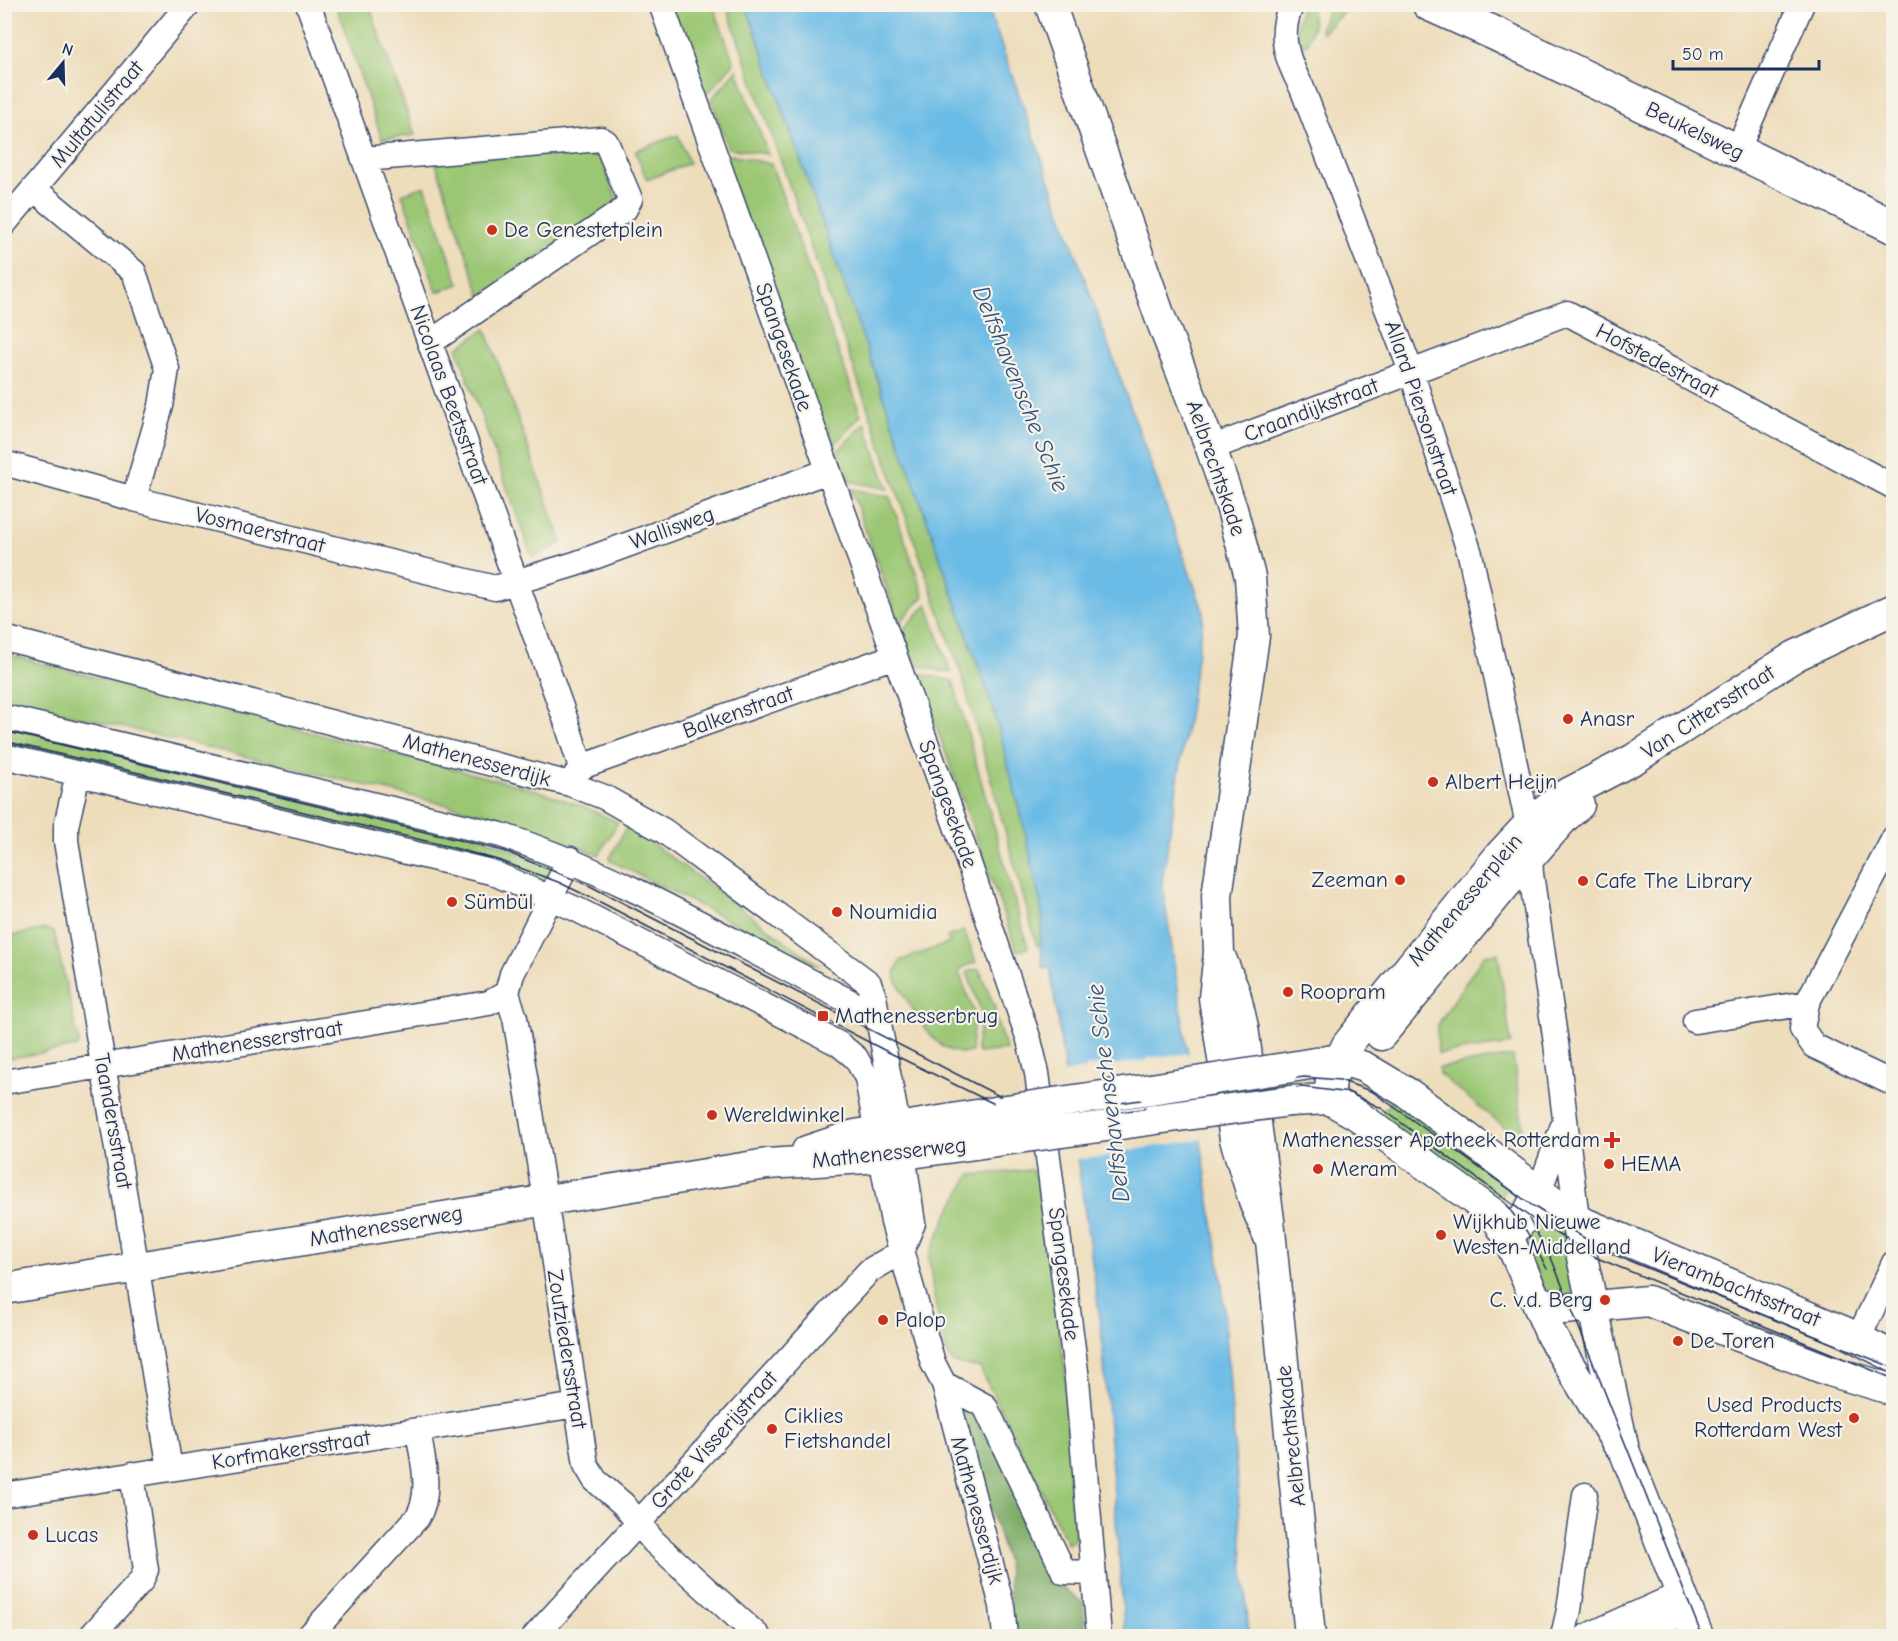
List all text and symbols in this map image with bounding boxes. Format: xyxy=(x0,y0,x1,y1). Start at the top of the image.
north arrow xyxy=(33,33,93,93)
scale bar xyxy=(1673,33,1818,71)
text: N xyxy=(60,40,75,60)
text: 50 m xyxy=(1682,44,1724,65)
street label: Multatulistraat xyxy=(45,55,150,173)
street label: Beukelsweg xyxy=(1641,96,1749,166)
place label: De Genestetplein xyxy=(504,217,663,243)
marker: De Genestetplein xyxy=(485,223,499,237)
street label: Spangesekade xyxy=(750,279,818,415)
water label: Delfshavensche Schie xyxy=(967,282,1075,496)
street label: Nicolaas Beetsstraat xyxy=(404,301,494,489)
street label: Allard Piersonstraat xyxy=(1379,317,1463,500)
street label: Hofstedestraat xyxy=(1591,318,1723,404)
street label: Craandijkstraat xyxy=(1240,372,1383,448)
street label: Aelbrechtskade xyxy=(1181,397,1251,539)
street label: Vosmaerstraat xyxy=(192,501,328,559)
street label: Wallisweg xyxy=(626,501,718,555)
street label: Van Cittersstraat xyxy=(1637,659,1780,765)
street label: Balkenstraat xyxy=(679,680,798,744)
place label: Anasr xyxy=(1580,706,1634,732)
marker: Anasr xyxy=(1561,712,1575,726)
street label: Mathenesserdijk xyxy=(400,728,554,792)
street label: Spangesekade xyxy=(913,736,983,872)
place label: Albert Heijn xyxy=(1445,769,1557,795)
marker: Albert Heijn xyxy=(1426,775,1440,789)
street label: Mathenesserplein xyxy=(1402,829,1528,971)
place label: Zeeman xyxy=(1311,867,1388,893)
place label: Cafe The Library xyxy=(1595,868,1752,894)
marker: Zeeman xyxy=(1393,873,1407,887)
marker: Cafe The Library xyxy=(1576,874,1590,888)
place label: Sümbül xyxy=(464,889,533,915)
marker: Sümbül xyxy=(445,895,459,909)
place label: Noumidia xyxy=(849,899,938,925)
marker: Noumidia xyxy=(830,905,844,919)
place label: Roopram xyxy=(1300,979,1386,1005)
water label: Delfshavensche Schie xyxy=(1081,982,1135,1204)
marker: Roopram xyxy=(1281,985,1295,999)
place label: Mathenesserbrug xyxy=(835,1003,998,1029)
marker: Mathenesserbrug xyxy=(816,1009,830,1023)
street label: Mathenesserstraat xyxy=(170,1015,345,1067)
street label: Taandersstraat xyxy=(88,1051,138,1192)
place label: Wereldwinkel xyxy=(724,1102,845,1128)
marker: Wereldwinkel xyxy=(705,1108,719,1122)
place label: Mathenesser Apotheek Rotterdam xyxy=(1282,1127,1600,1153)
street label: Mathenesserweg xyxy=(810,1132,968,1174)
marker: Mathenesser Apotheek Rotterdam xyxy=(1605,1133,1619,1147)
place label: HEMA xyxy=(1621,1151,1682,1177)
place label: Meram xyxy=(1330,1156,1397,1182)
marker: HEMA xyxy=(1602,1157,1616,1171)
marker: Meram xyxy=(1311,1162,1325,1176)
street label: Mathenesserweg xyxy=(307,1200,465,1252)
street label: Spangesekade xyxy=(1043,1206,1085,1342)
place label: Wijkhub Nieuwe Westen-Middelland xyxy=(1453,1209,1631,1260)
marker: Wijkhub Nieuwe Westen-Middelland xyxy=(1434,1228,1448,1242)
street label: Vierambachtsstraat xyxy=(1648,1241,1825,1333)
street label: Zoutziedersstraat xyxy=(542,1268,593,1431)
place label: C. v.d. Berg xyxy=(1489,1287,1593,1313)
marker: C. v.d. Berg xyxy=(1598,1293,1612,1307)
place label: Palop xyxy=(895,1307,946,1333)
marker: Palop xyxy=(876,1313,890,1327)
place label: De Toren xyxy=(1690,1328,1775,1354)
marker: De Toren xyxy=(1671,1334,1685,1348)
street label: Aelbrechtskade xyxy=(1271,1364,1311,1508)
street label: Grote Visserijstraat xyxy=(645,1365,783,1515)
place label: Used Products Rotterdam West xyxy=(1694,1392,1843,1443)
place label: Ciklies Fietshandel xyxy=(784,1403,891,1454)
marker: Used Products Rotterdam West xyxy=(1847,1411,1861,1425)
marker: Ciklies Fietshandel xyxy=(765,1422,779,1436)
street label: Korfmakersstraat xyxy=(210,1425,373,1475)
street label: Mathenesserdijk xyxy=(945,1433,1009,1587)
place label: Lucas xyxy=(45,1522,98,1548)
marker: Lucas xyxy=(26,1528,40,1542)

